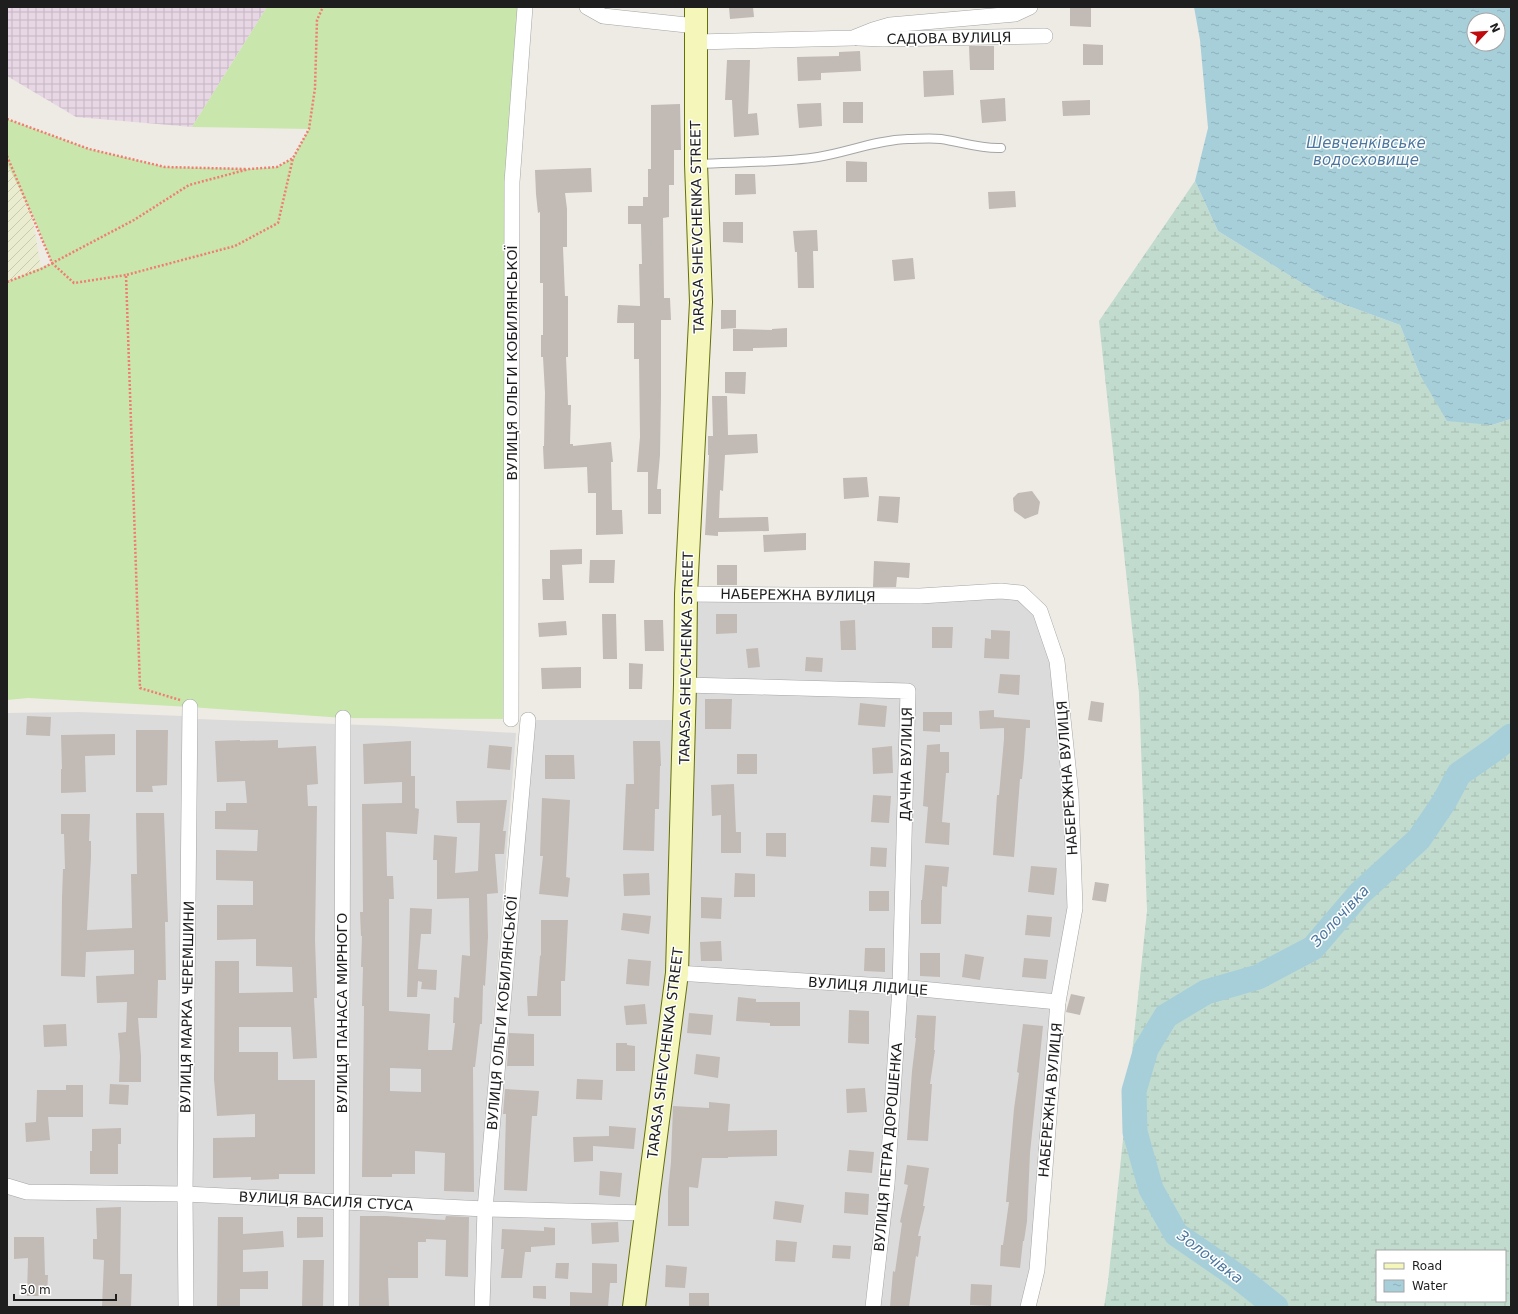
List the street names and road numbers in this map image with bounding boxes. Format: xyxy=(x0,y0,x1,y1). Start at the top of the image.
street label: САДОВА ВУЛИЦЯ xyxy=(887,29,1011,47)
street label: TARASA SHEVCHENKA STREET xyxy=(687,120,707,335)
street label: ВУЛИЦЯ ОЛЬГИ КОБИЛЯНСЬКОЇ xyxy=(503,245,520,481)
street label: TARASA SHEVCHENKA STREET xyxy=(676,551,696,766)
street label: НАБЕРЕЖНА ВУЛИЦЯ xyxy=(720,586,876,604)
street label: НАБЕРЕЖНА ВУЛИЦЯ xyxy=(1054,700,1080,856)
street label: ДАЧНА ВУЛИЦЯ xyxy=(897,707,915,821)
street label: ВУЛИЦЯ ОЛЬГИ КОБИЛЯНСЬКОЇ xyxy=(483,894,520,1131)
street label: ВУЛИЦЯ МАРКА ЧЕРЕМШИНИ xyxy=(177,901,197,1113)
street label: ВУЛИЦЯ ПАНАСА МИРНОГО xyxy=(334,913,350,1113)
street label: TARASA SHEVCHENKA STREET xyxy=(644,946,686,1161)
street label: ВУЛИЦЯ ЛІДИЦЕ xyxy=(808,974,928,998)
street label: НАБЕРЕЖНА ВУЛИЦЯ xyxy=(1035,1022,1065,1178)
street label: ВУЛИЦЯ ПЕТРА ДОРОШЕНКА xyxy=(871,1041,905,1252)
street label: ВУЛИЦЯ ВАСИЛЯ СТУСА xyxy=(238,1188,414,1214)

